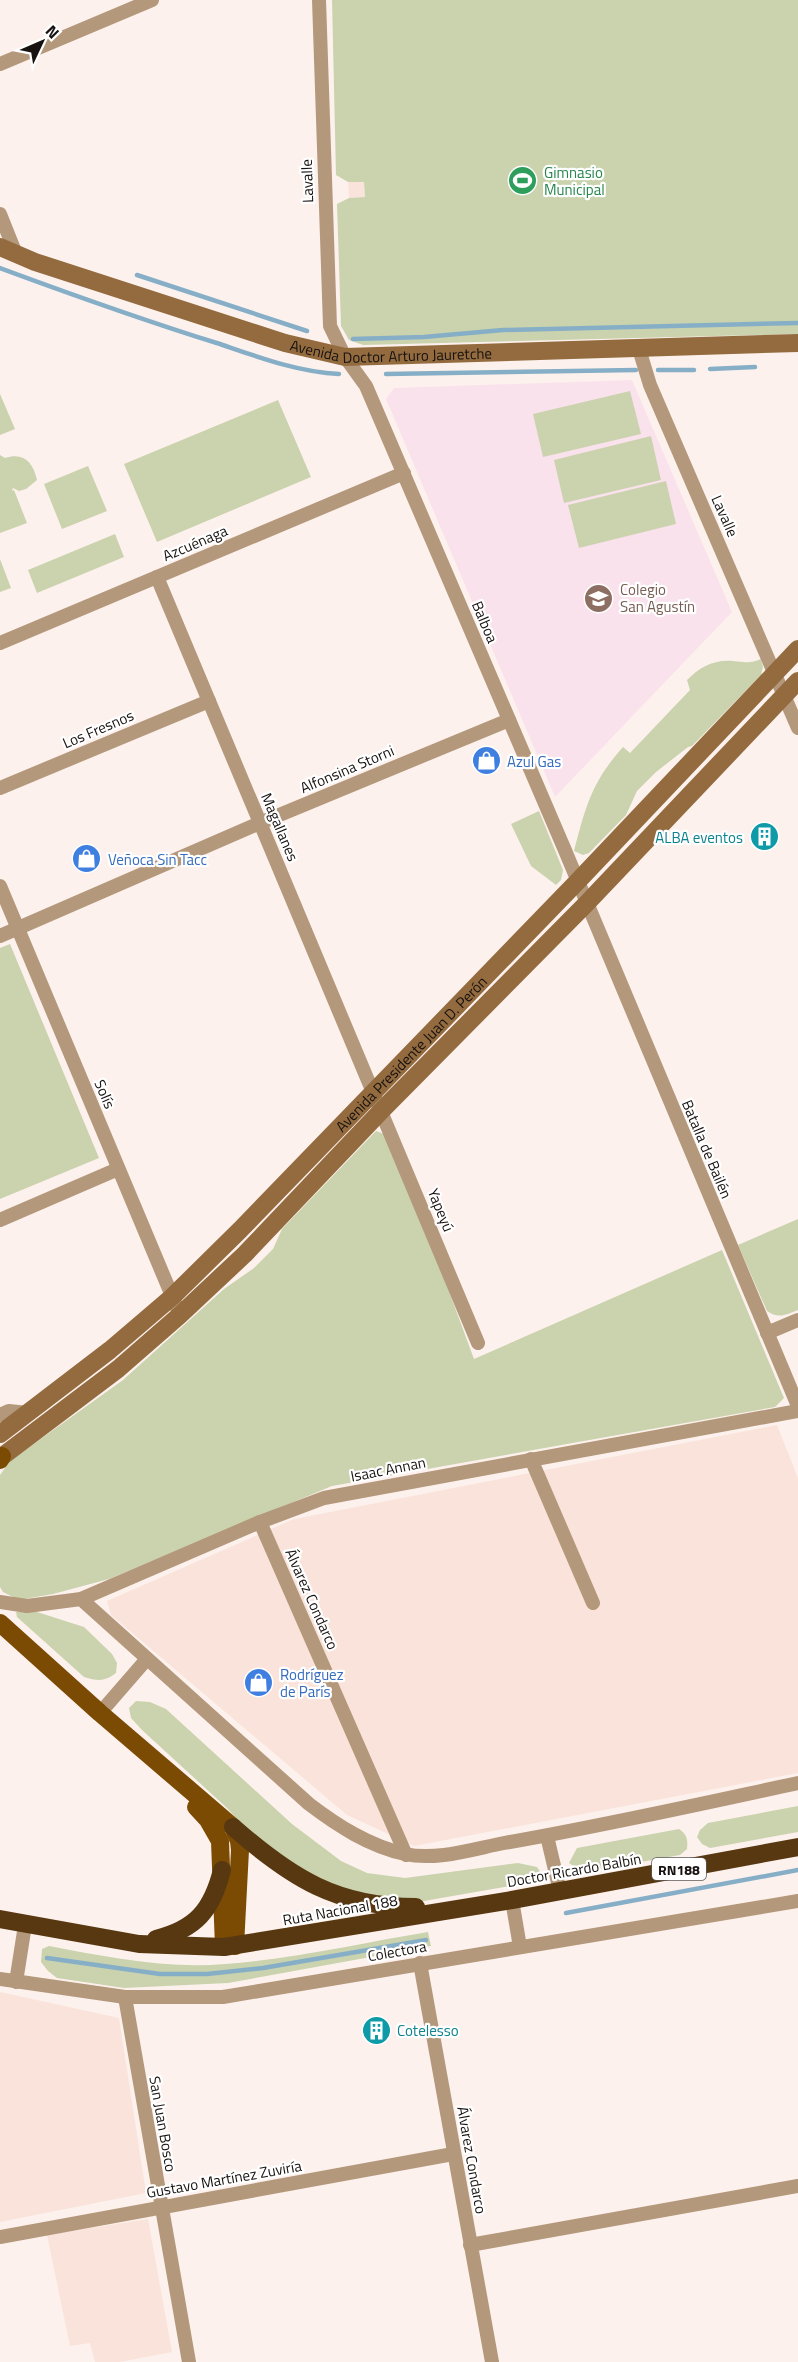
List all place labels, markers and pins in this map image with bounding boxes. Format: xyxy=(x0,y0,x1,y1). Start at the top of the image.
place label: Gimnasio Municipal xyxy=(544,161,605,201)
sports icon: Gimnasio Municipal xyxy=(507,165,539,197)
place label: Colegio San Agustín xyxy=(620,578,695,618)
school or university icon: Colegio San Agustín xyxy=(583,582,615,614)
shop icon: Azul Gas xyxy=(470,745,502,777)
place label: Azul Gas xyxy=(507,750,561,773)
building icon: ALBA eventos xyxy=(748,821,780,853)
place label: ALBA eventos xyxy=(655,826,743,849)
shop icon: Veñoca Sin Tacc xyxy=(71,843,103,875)
place label: Veñoca Sin Tacc xyxy=(108,848,207,871)
place label: Rodríguez de París xyxy=(280,1663,344,1703)
shop icon: Rodríguez de París xyxy=(243,1667,275,1699)
building icon: Cotelesso xyxy=(360,2014,392,2046)
place label: Cotelesso xyxy=(397,2019,459,2042)

